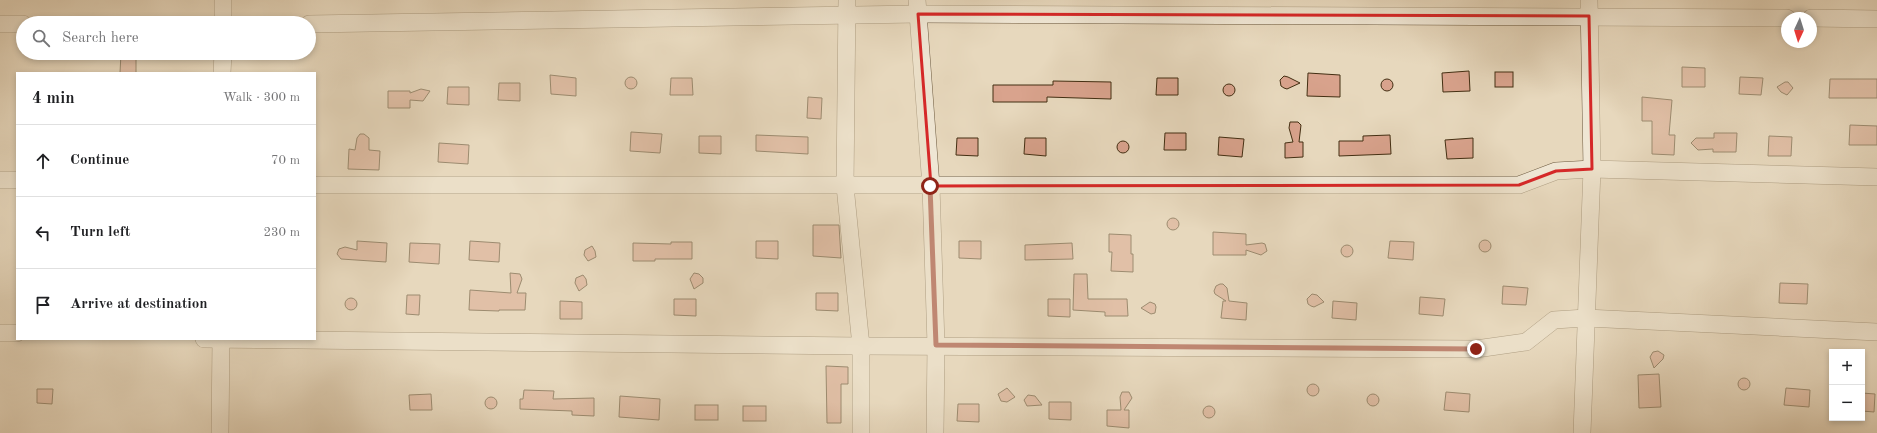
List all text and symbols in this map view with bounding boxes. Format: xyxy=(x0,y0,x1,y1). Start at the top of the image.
north arrow xyxy=(1781,12,1817,48)
search box xyxy=(16,16,316,60)
icon: search xyxy=(30,27,52,49)
text: Search here xyxy=(62,31,139,46)
text: 4 min xyxy=(32,90,75,107)
text: Walk · 300 m xyxy=(223,91,300,104)
icon: ahead xyxy=(32,150,54,172)
text: Continue xyxy=(70,153,129,168)
text: 70 m xyxy=(271,154,300,167)
route start xyxy=(921,177,939,195)
icon: left xyxy=(32,222,54,244)
text: Turn left xyxy=(70,225,130,240)
text: 230 m xyxy=(263,226,300,239)
icon: arrive xyxy=(32,294,54,316)
text: Arrive at destination xyxy=(70,297,208,312)
route end xyxy=(1467,340,1485,358)
map controls xyxy=(1829,349,1865,421)
button: + xyxy=(1829,349,1865,385)
button: − xyxy=(1829,385,1865,421)

